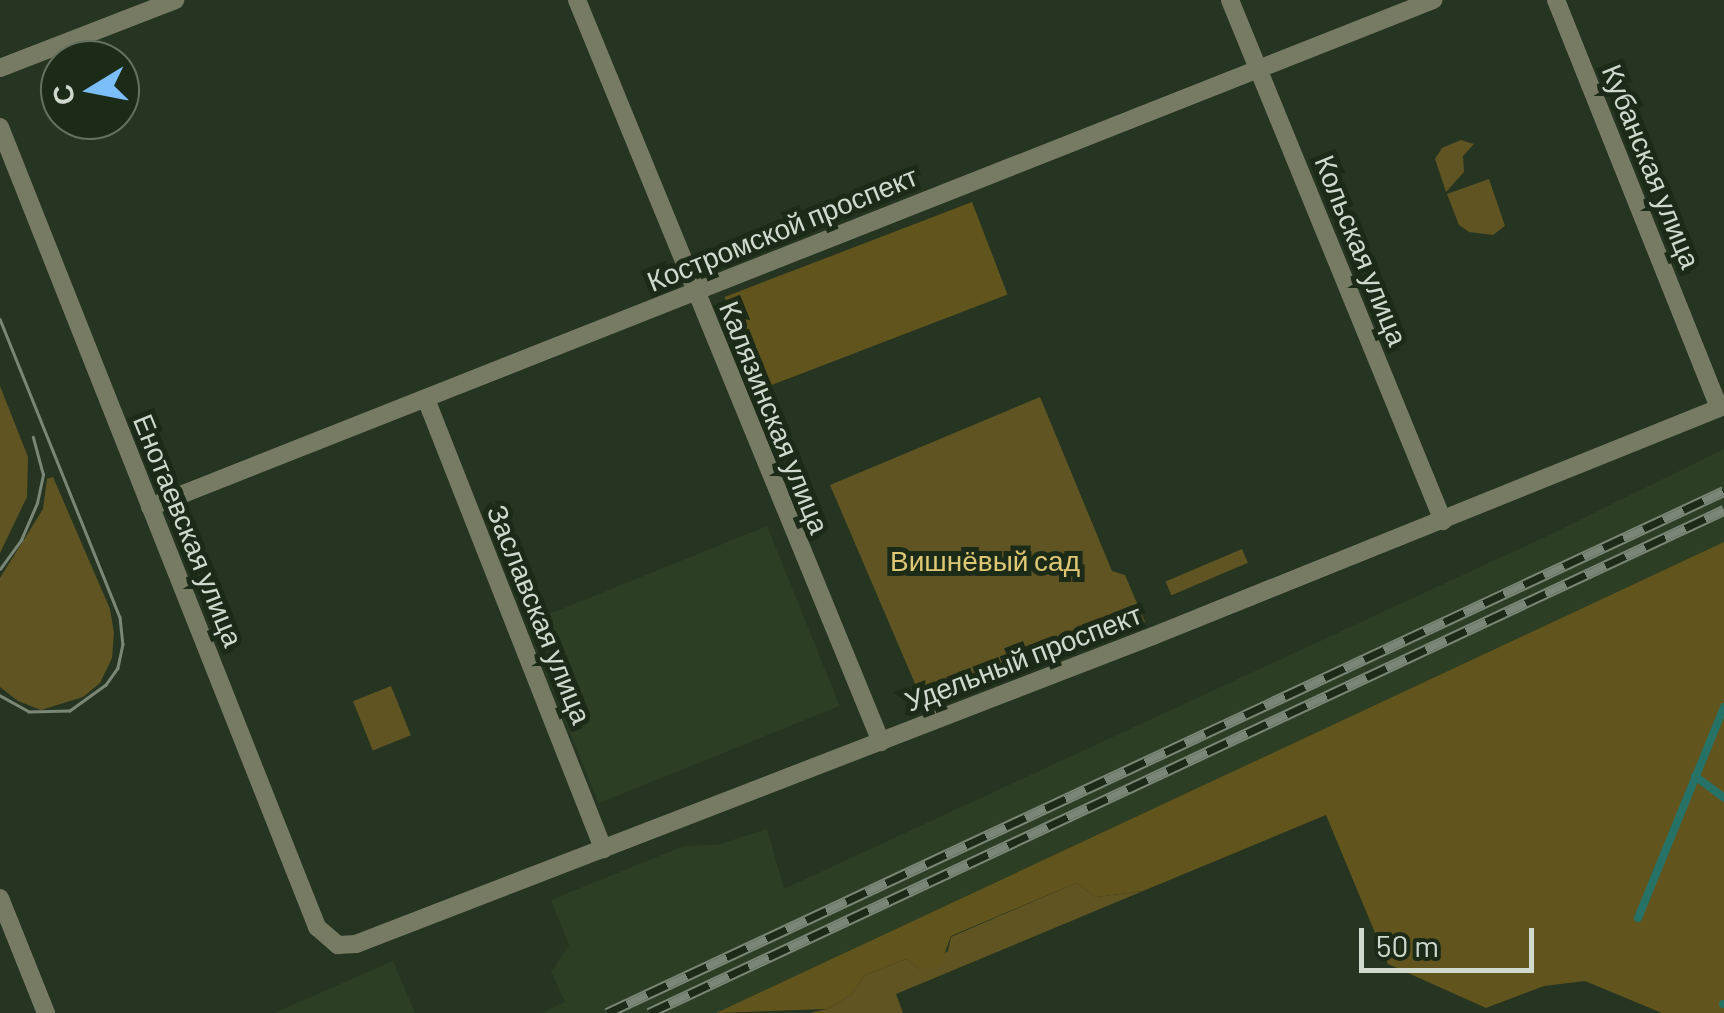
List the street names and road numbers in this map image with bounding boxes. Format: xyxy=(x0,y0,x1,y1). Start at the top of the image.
street label: Кубанская улица xyxy=(1596,59,1708,273)
street label: Кольская улица xyxy=(1309,150,1415,350)
street label: Костромской проспект xyxy=(642,158,922,298)
street label: Калязинская улица xyxy=(713,296,837,538)
street label: Енотаевская улица xyxy=(127,409,251,651)
street label: Заславская улица xyxy=(481,500,599,728)
street label: Удельный проспект xyxy=(900,596,1146,718)

